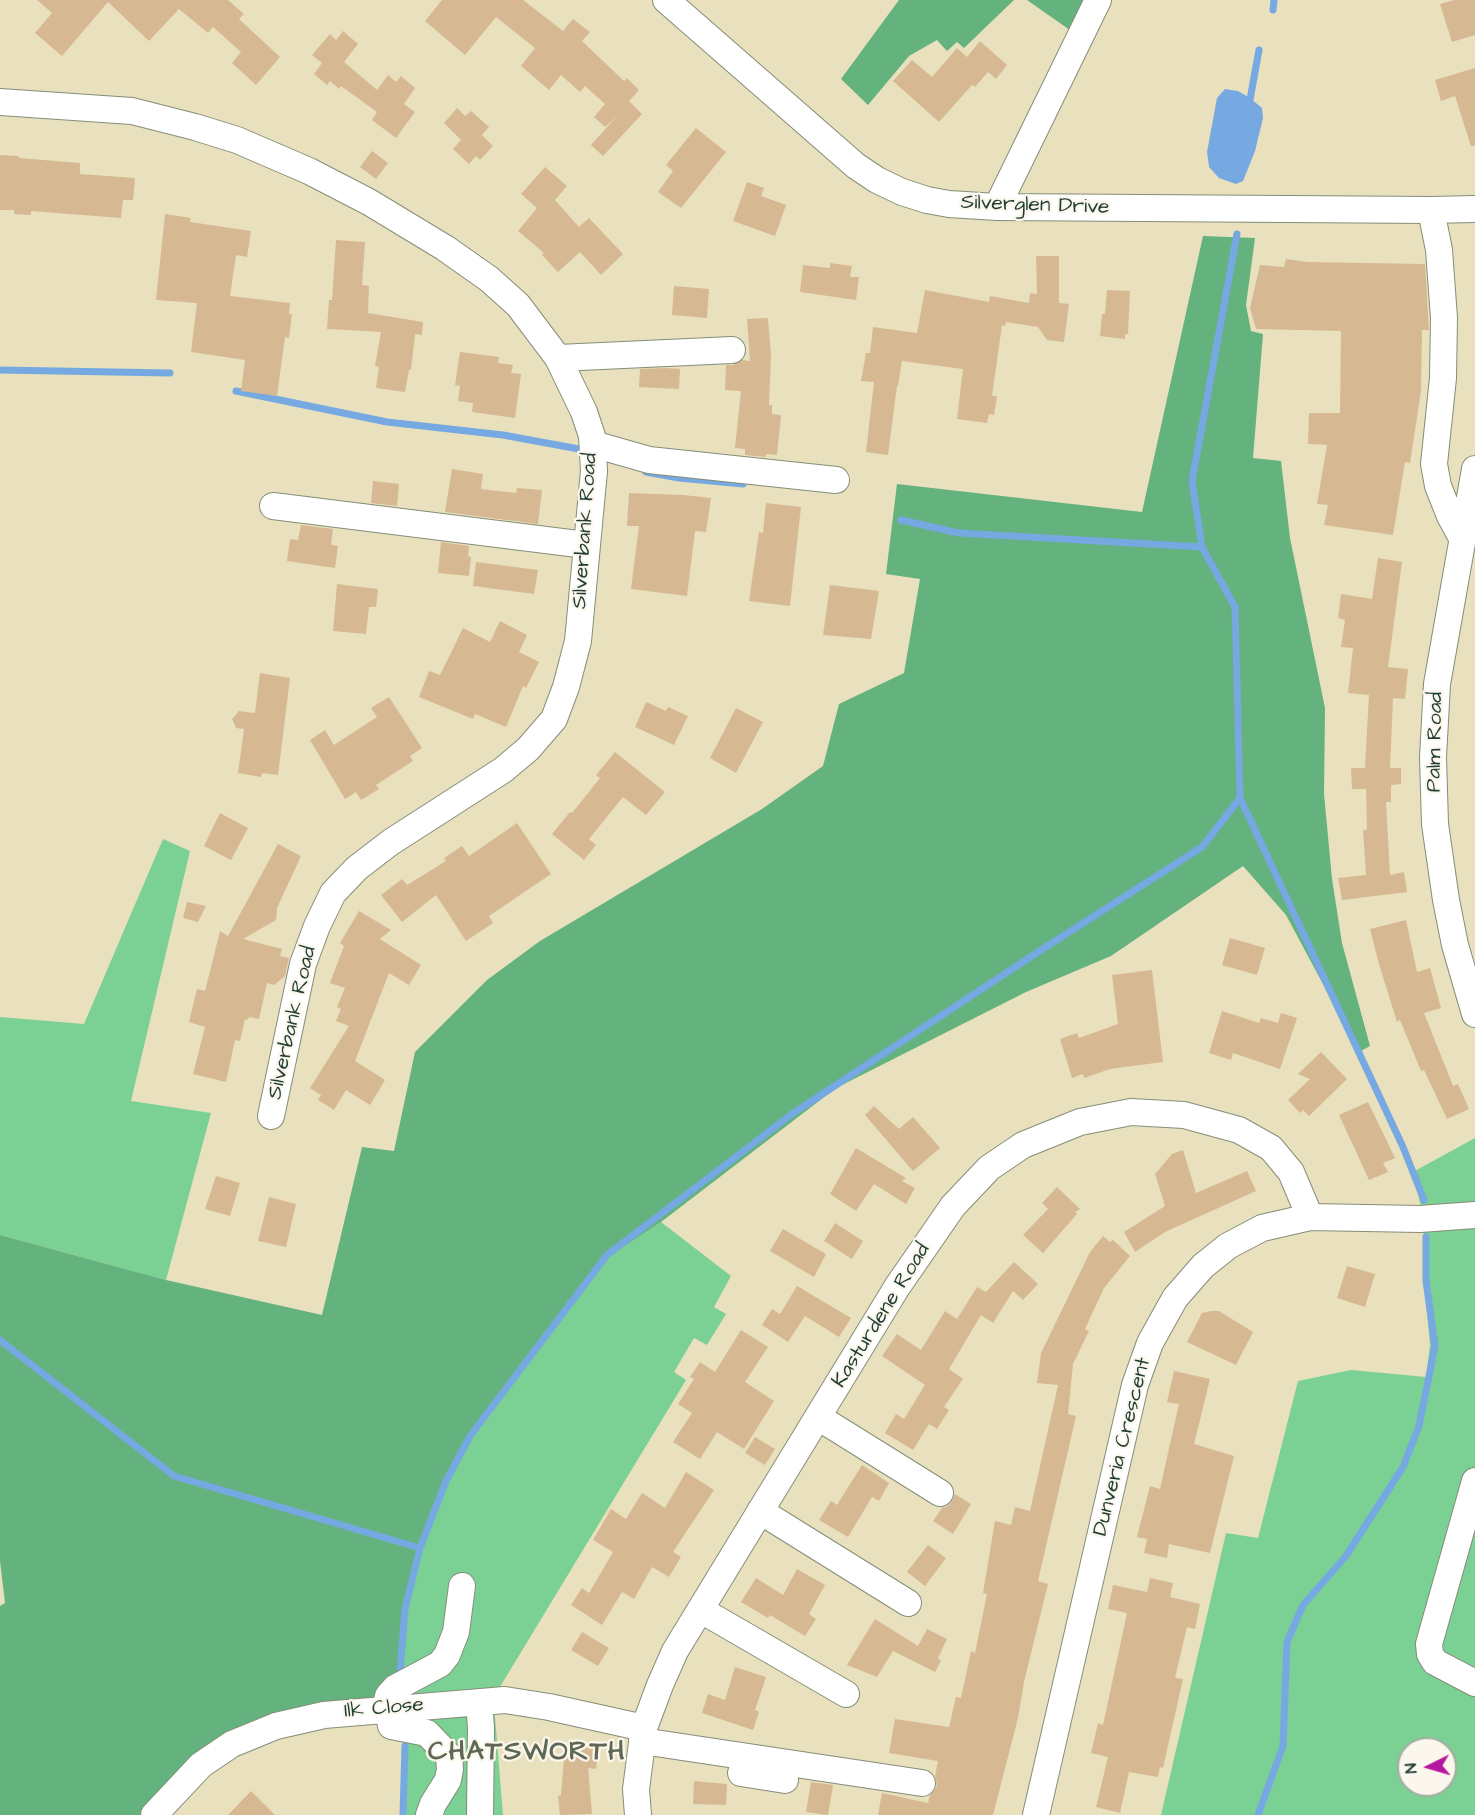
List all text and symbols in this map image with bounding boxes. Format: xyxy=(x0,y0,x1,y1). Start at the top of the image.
street label: Silverglen Drive xyxy=(960,191,1110,221)
street label: Silverbank Road xyxy=(568,452,604,610)
street label: Palm Road xyxy=(1423,692,1449,792)
street label: Silverbank Road xyxy=(263,944,323,1102)
street label: Kasturdene Road xyxy=(828,1239,936,1393)
street label: Dunveria Crescent xyxy=(1089,1355,1157,1539)
street label: Ilk Close xyxy=(343,1693,425,1725)
district label: CHATSWORTH xyxy=(428,1737,626,1769)
north arrow xyxy=(1397,1737,1457,1797)
text: N xyxy=(1400,1762,1422,1774)

